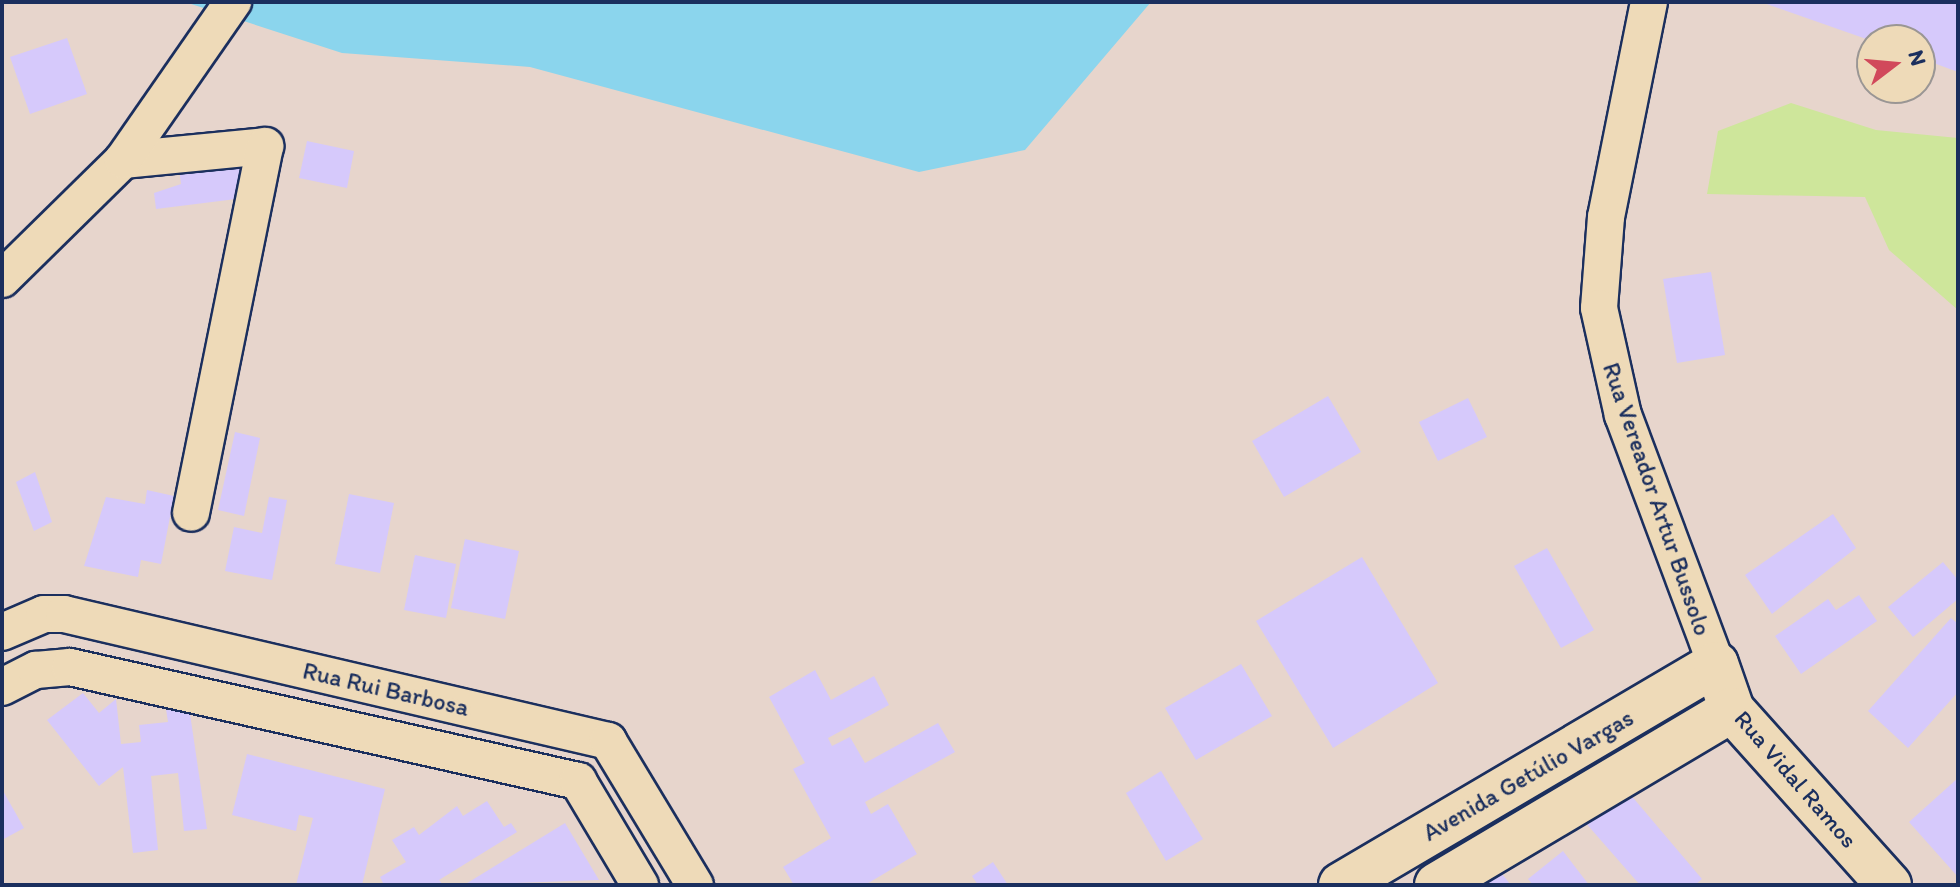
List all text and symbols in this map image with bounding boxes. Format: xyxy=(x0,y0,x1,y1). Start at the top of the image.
north arrow xyxy=(1856,24,1936,104)
text: N xyxy=(1903,47,1933,69)
street label: Rua Vereador Artur Bussolo xyxy=(1597,359,1717,639)
street label: Rua Rui Barbosa xyxy=(300,656,472,722)
street label: Avenida Getúlio Vargas xyxy=(1418,703,1638,847)
street label: Rua Vidal Ramos xyxy=(1729,704,1863,854)

